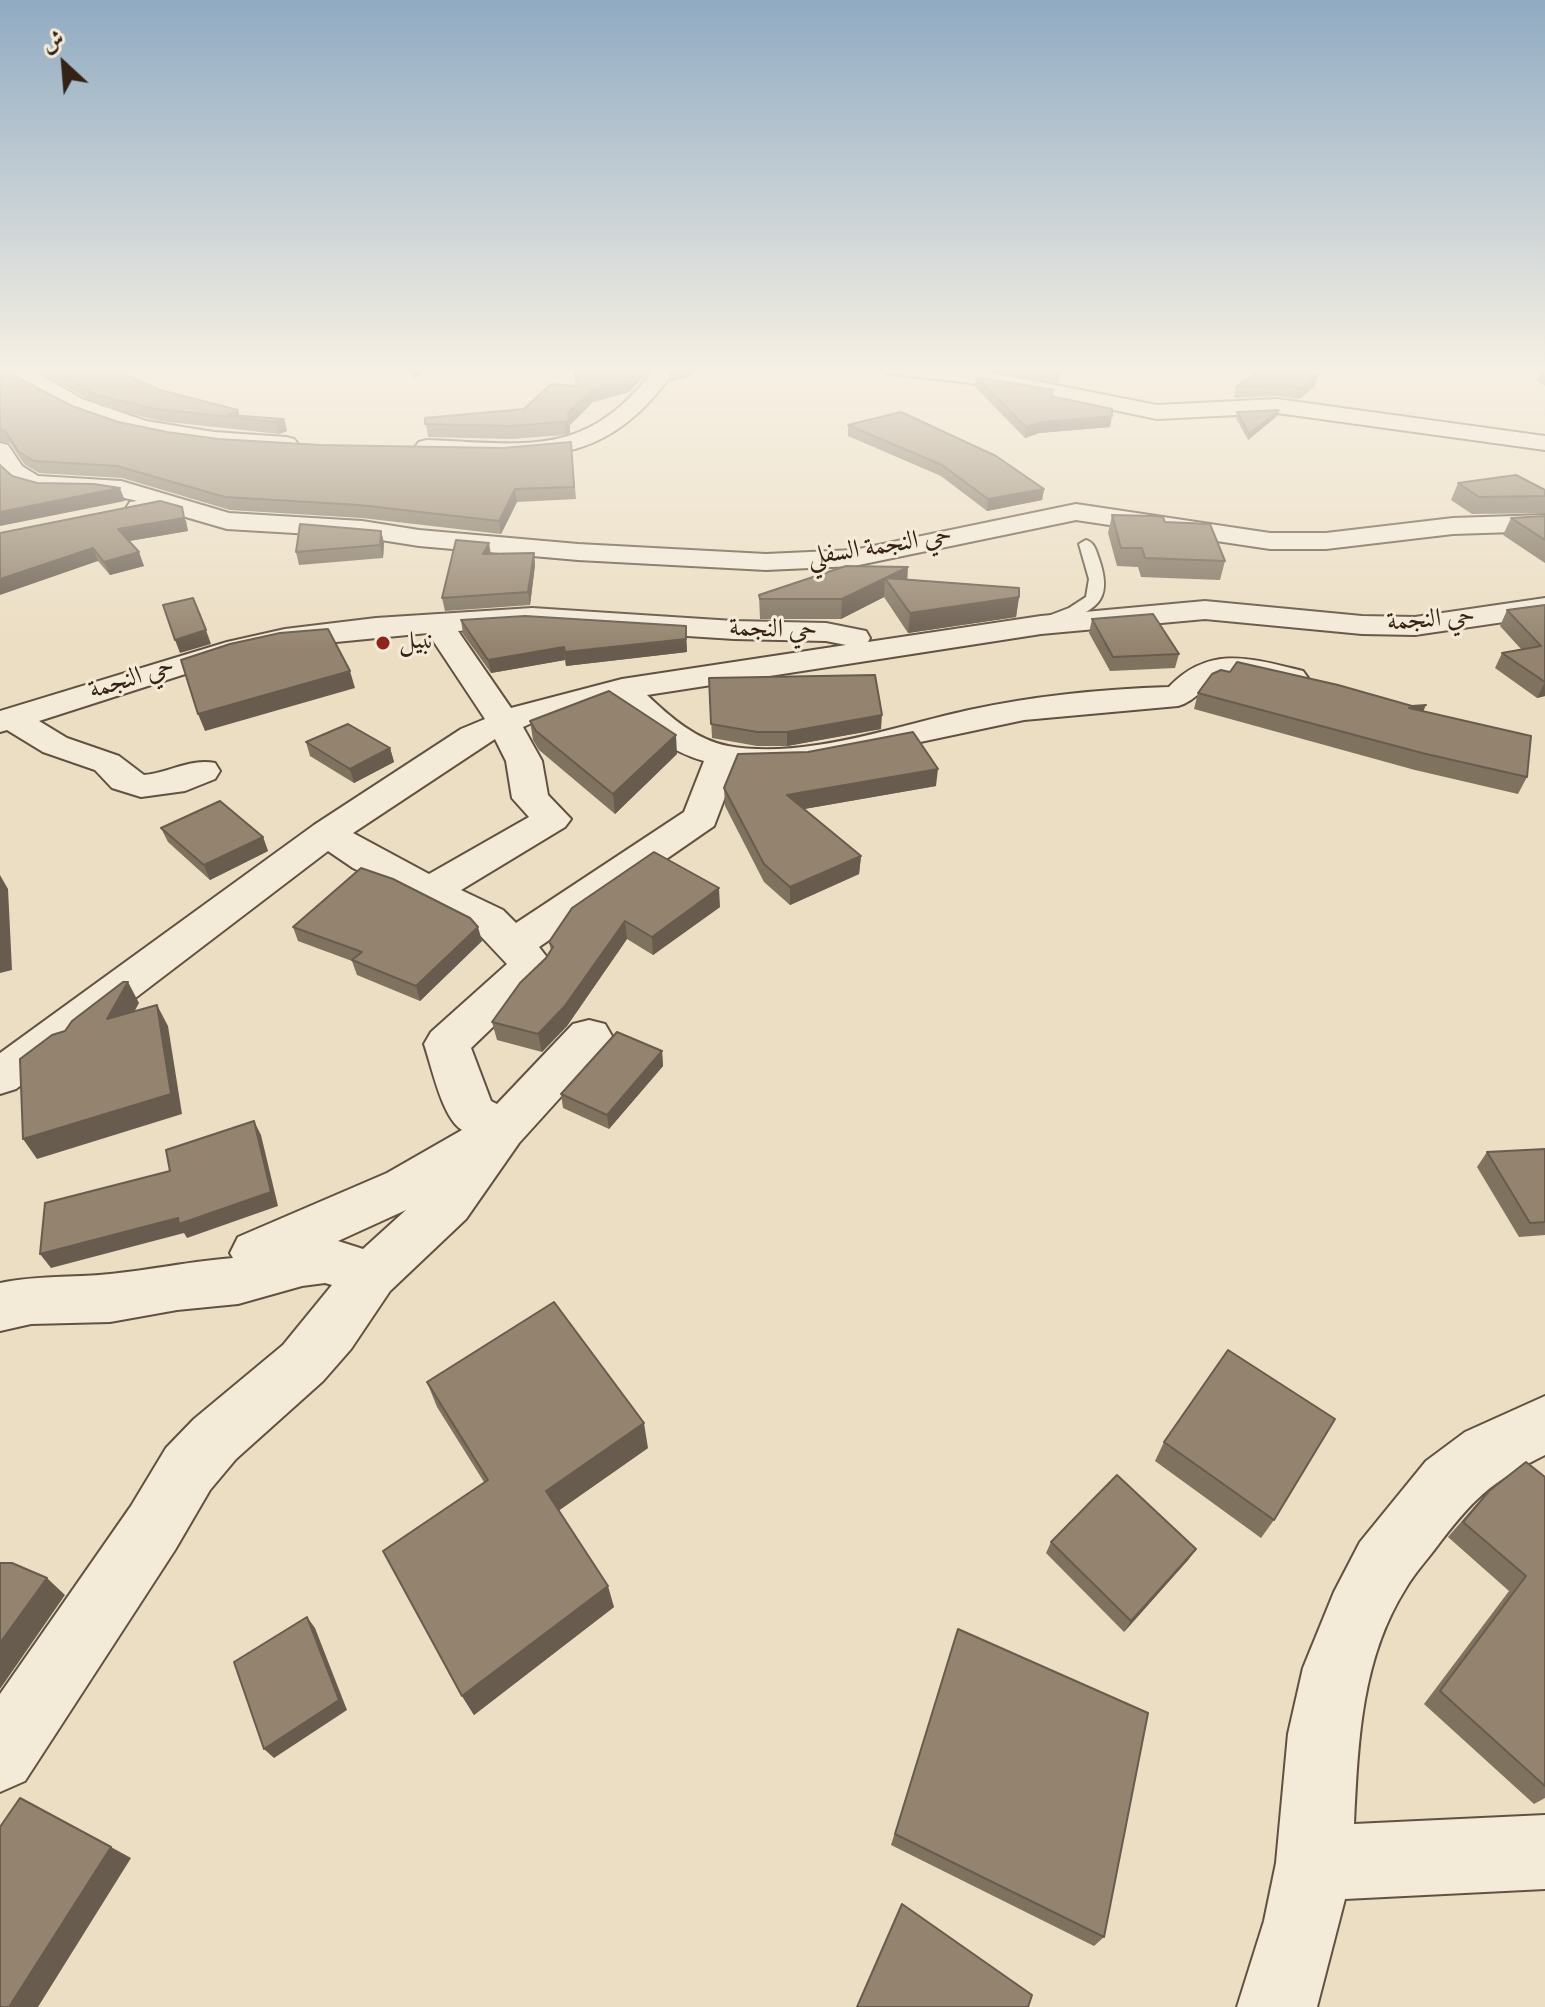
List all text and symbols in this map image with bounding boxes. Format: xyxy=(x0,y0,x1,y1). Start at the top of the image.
north arrow xyxy=(24,24,104,104)
text: ش xyxy=(38,25,69,59)
street label: حي النجمة السفلي xyxy=(806,521,954,575)
street label: حي النجمة xyxy=(1386,602,1476,640)
street label: حي النجمة xyxy=(728,614,818,648)
place label: نبيل xyxy=(399,627,433,659)
marker: نبيل xyxy=(374,634,392,652)
street label: حي النجمة xyxy=(85,652,179,708)

